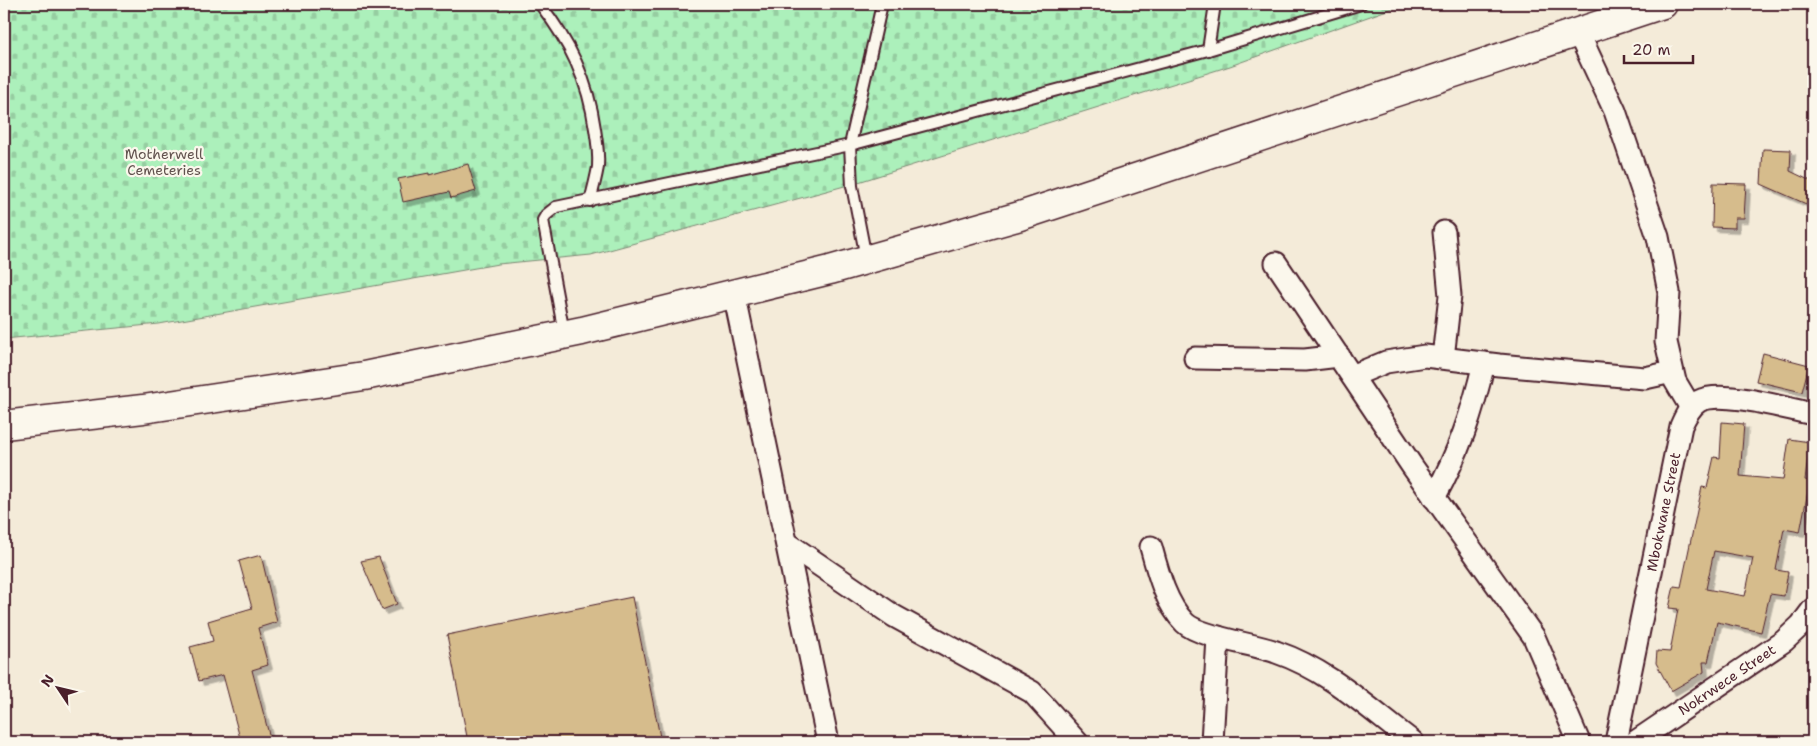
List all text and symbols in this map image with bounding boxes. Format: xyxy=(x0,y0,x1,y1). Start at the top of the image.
scale bar xyxy=(1624,32,1693,64)
text: 20 m xyxy=(1632,40,1671,60)
park label: Motherwell Cemeteries xyxy=(125,145,204,179)
street label: Mbokwane Street xyxy=(1642,451,1684,573)
street label: Nokrwece Street xyxy=(1675,640,1779,719)
north arrow xyxy=(32,664,82,714)
text: N xyxy=(37,671,58,690)

